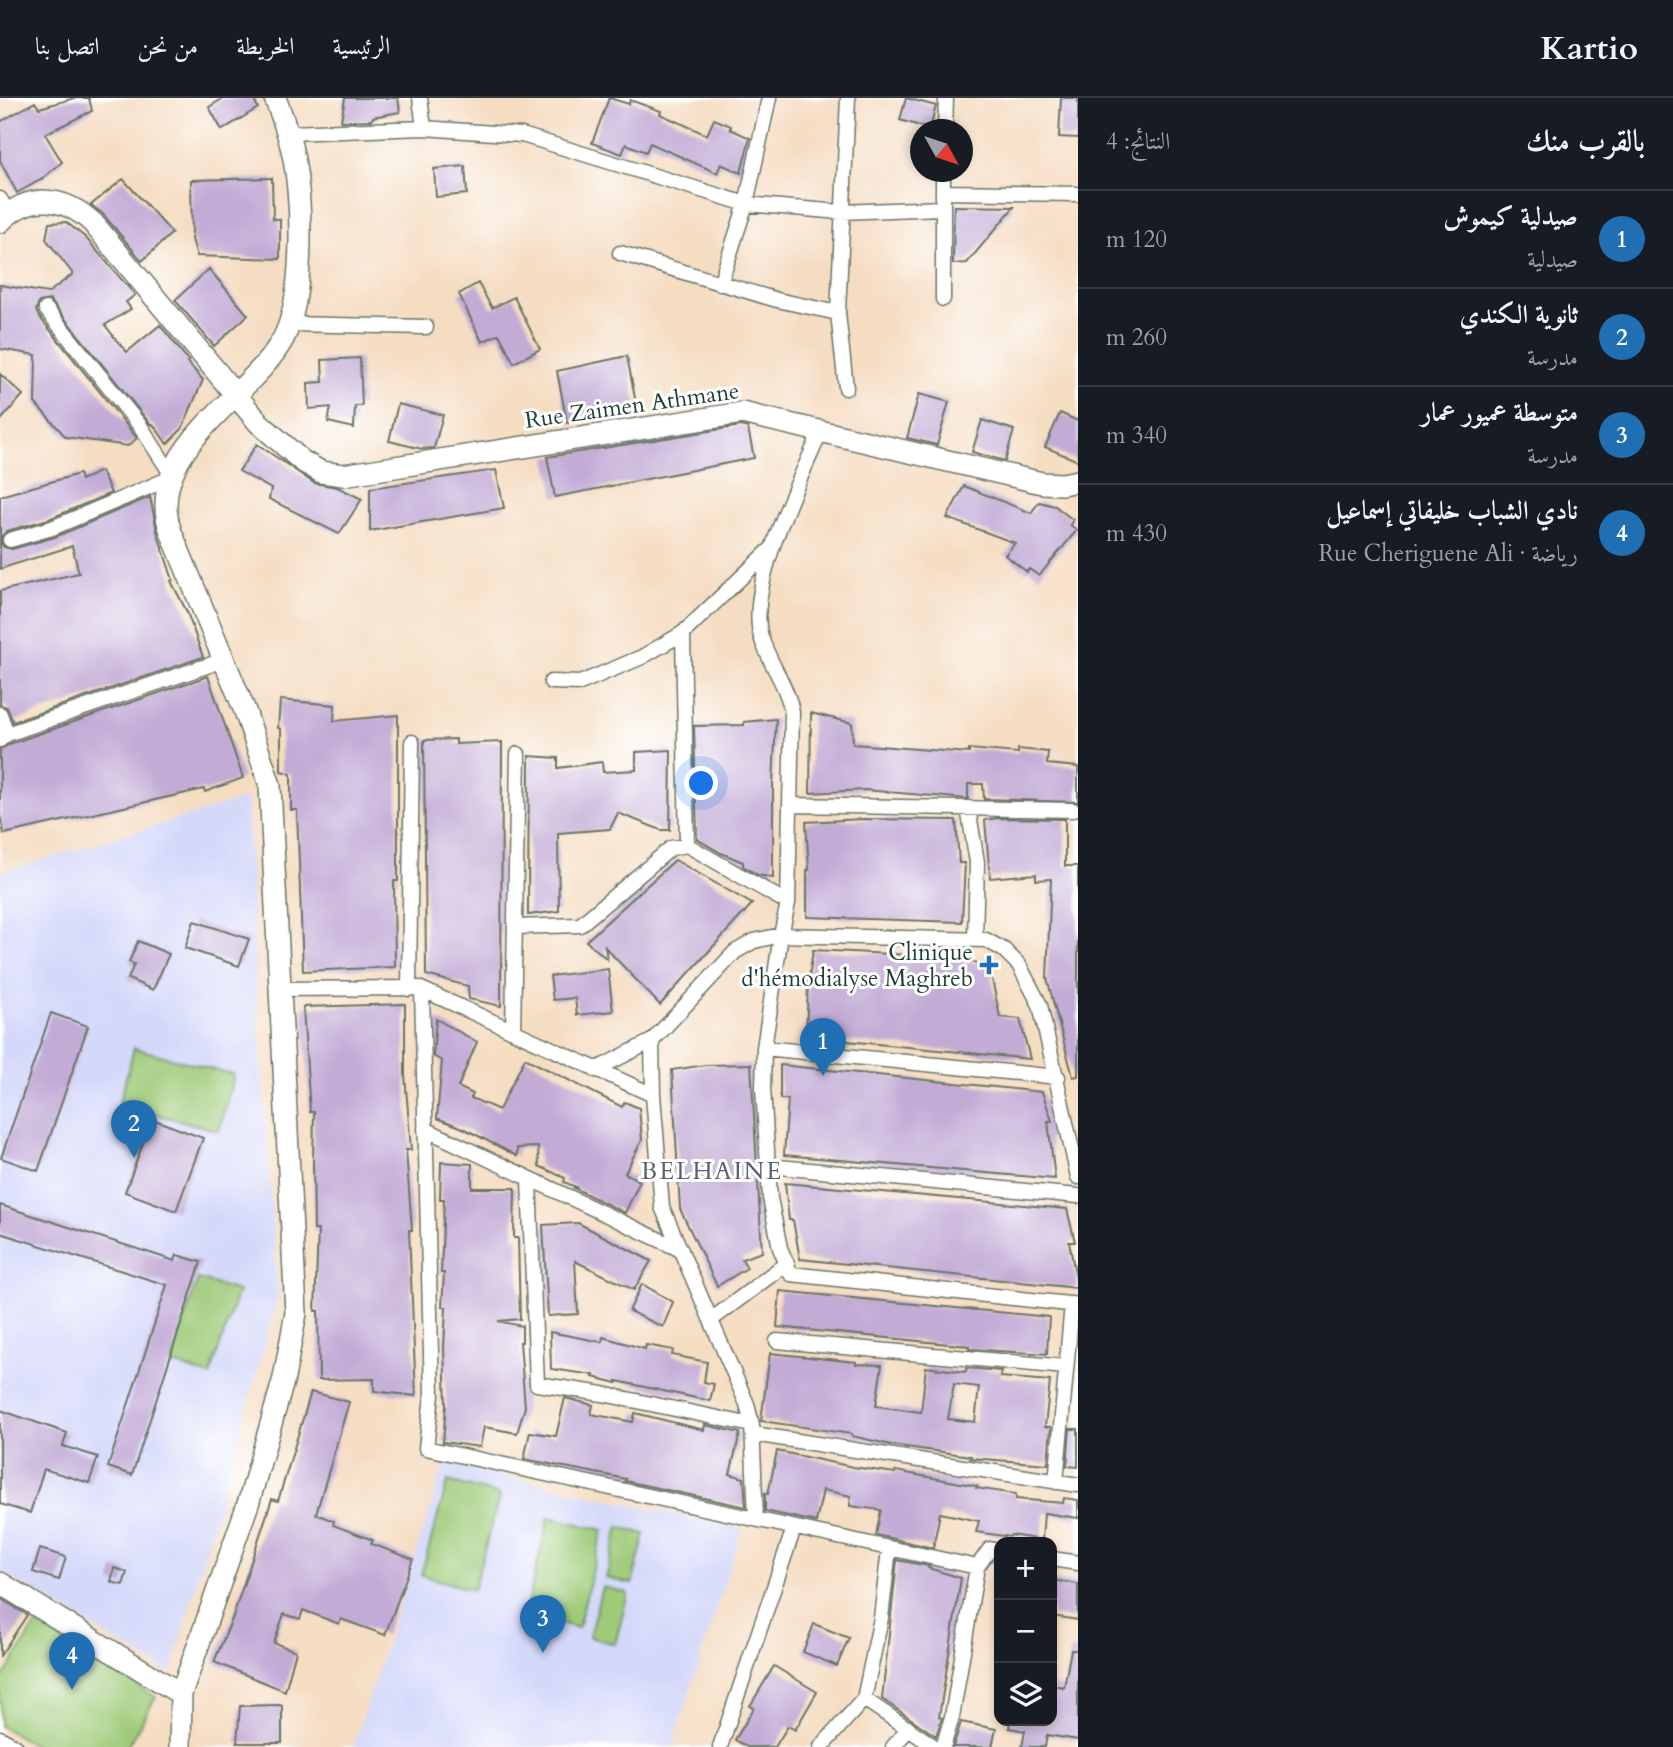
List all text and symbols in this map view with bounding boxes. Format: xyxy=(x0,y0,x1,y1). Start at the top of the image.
text: Kartio xyxy=(1540,26,1638,71)
text: اتصل بنا xyxy=(35,30,99,63)
text: من نحن xyxy=(137,30,198,63)
text: الخريطة xyxy=(236,30,295,63)
text: الرئيسية xyxy=(333,30,390,63)
north arrow xyxy=(910,119,973,182)
text: بالقرب منك xyxy=(1526,121,1645,162)
text: النتائج: 4 xyxy=(1106,126,1170,157)
text: صيدلية كيموش xyxy=(1443,199,1578,234)
text: 120 m xyxy=(1106,224,1167,255)
text: 1 xyxy=(1616,224,1628,255)
text: صيدلية xyxy=(1527,244,1578,275)
text: ثانوية الكندي xyxy=(1460,297,1578,332)
text: 260 m xyxy=(1106,322,1167,353)
text: 2 xyxy=(1616,322,1628,353)
text: مدرسة xyxy=(1527,342,1578,373)
street label: Rue Zaimen Athmane xyxy=(523,375,741,436)
text: متوسطة عميور عمار xyxy=(1421,395,1578,430)
text: 340 m xyxy=(1106,420,1167,451)
text: 3 xyxy=(1616,420,1628,451)
text: مدرسة xyxy=(1527,440,1578,471)
text: نادي الشباب خليفاتي إسماعيل xyxy=(1326,493,1578,528)
text: 430 m xyxy=(1106,518,1167,549)
text: 4 xyxy=(1616,518,1628,549)
text: رياضة · Rue Cheriguene Ali xyxy=(1318,538,1578,569)
your location xyxy=(684,766,718,800)
place label: Clinique d'hémodialyse Maghreb xyxy=(741,937,973,994)
marker: Clinique d'hémodialyse Maghreb xyxy=(979,955,999,975)
pin: 1 xyxy=(800,1018,846,1076)
pin: 2 xyxy=(111,1100,157,1158)
district label: BELHAINE xyxy=(641,1155,783,1188)
map controls xyxy=(994,1537,1057,1726)
button: + xyxy=(994,1537,1057,1600)
pin: 3 xyxy=(520,1595,566,1653)
button: − xyxy=(994,1600,1057,1663)
pin: 4 xyxy=(49,1632,95,1690)
button: layers xyxy=(994,1663,1057,1726)

